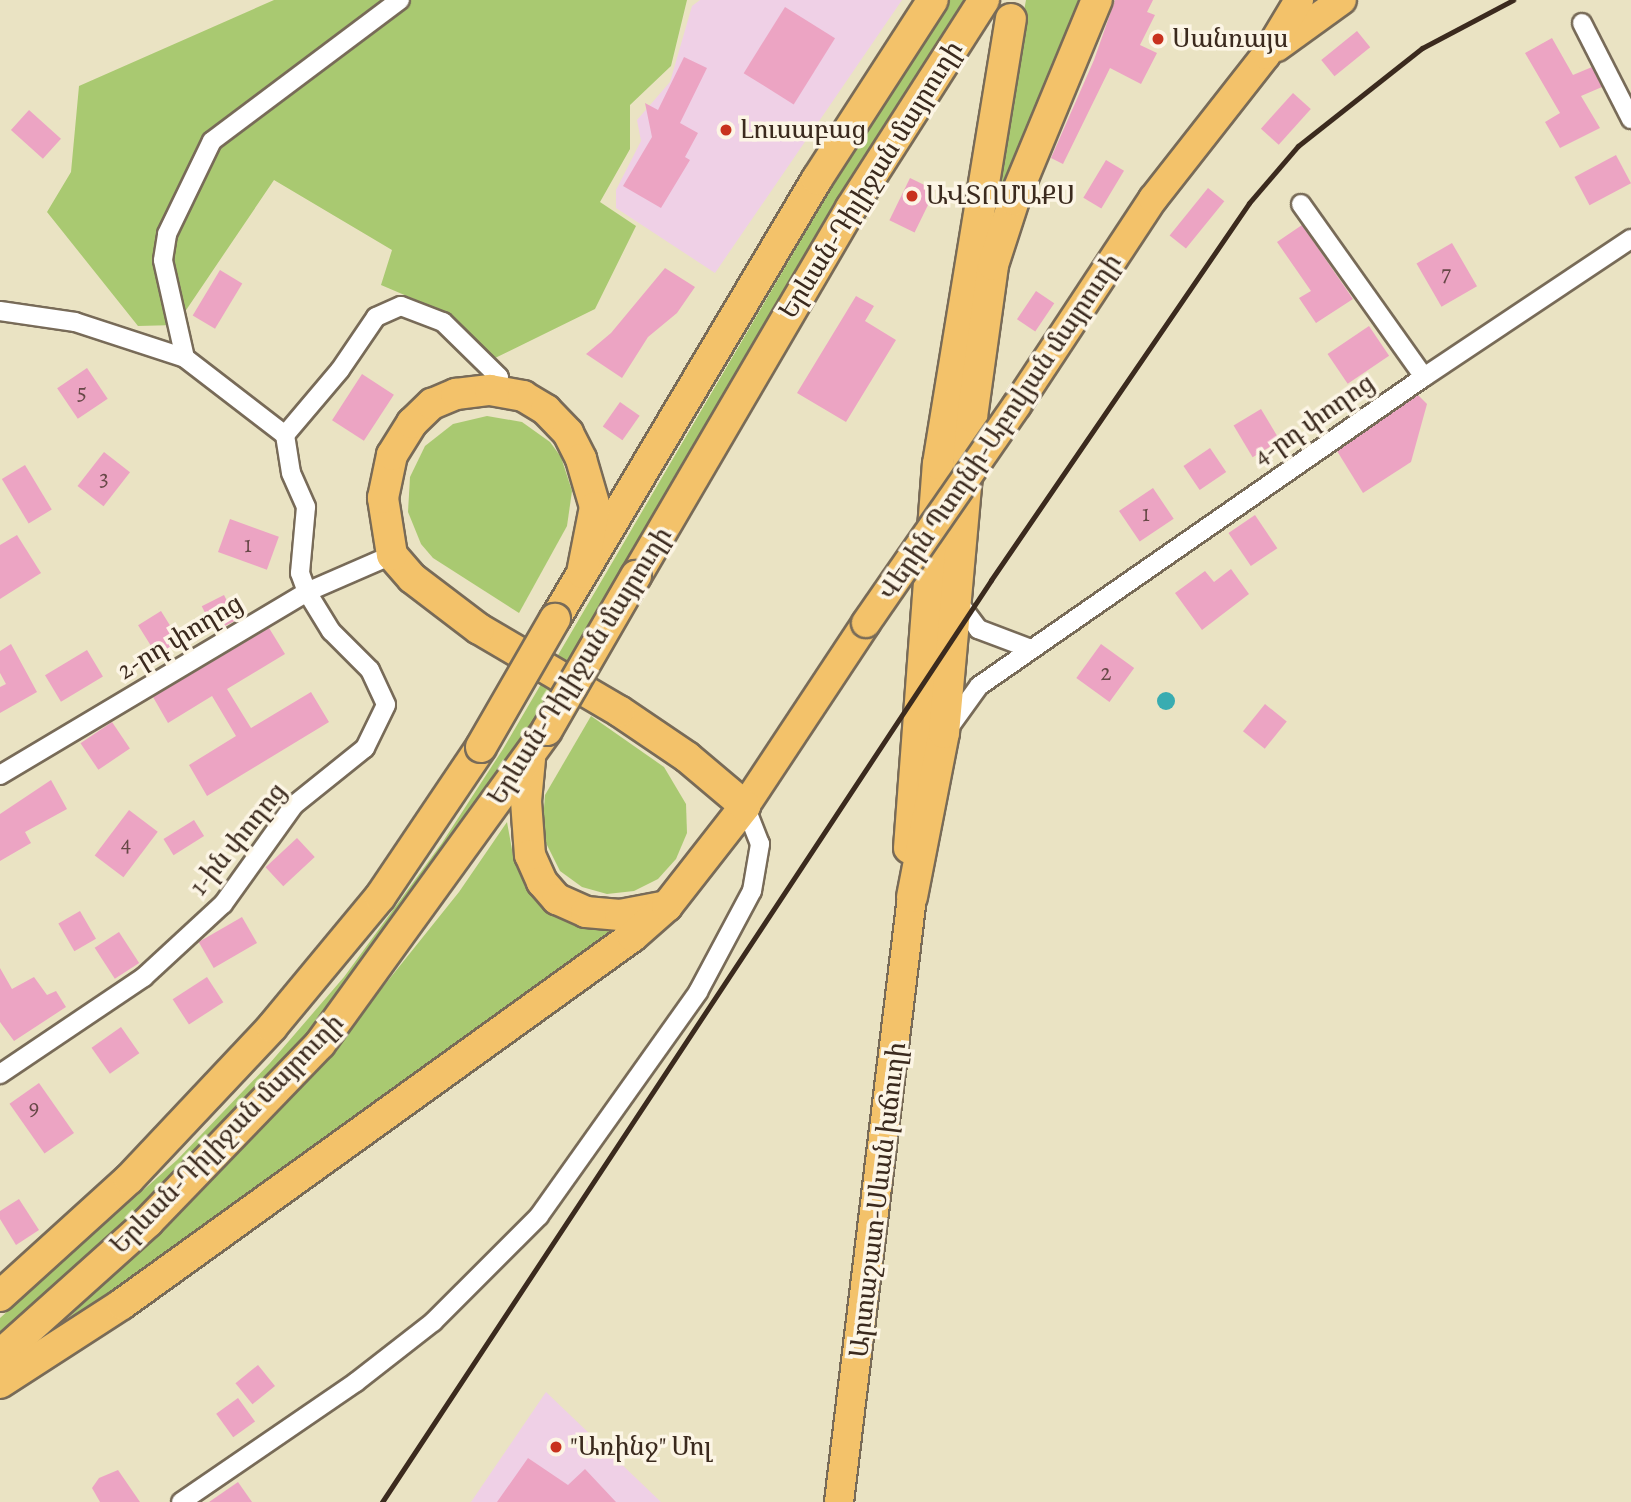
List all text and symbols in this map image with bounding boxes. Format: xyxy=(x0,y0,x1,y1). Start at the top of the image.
place label: Սանռայս xyxy=(1172,23,1288,55)
marker: Սանռայս xyxy=(1150,31,1166,47)
street label: Երևան-Դիլիջան մայրուղի xyxy=(773,35,969,325)
place label: Լուսաբաց xyxy=(740,114,866,146)
marker: Լուսաբաց xyxy=(718,122,734,138)
place label: ԱՎՏՈՄԱՔՍ xyxy=(926,180,1075,212)
marker: ԱՎՏՈՄԱՔՍ xyxy=(904,188,920,204)
street label: Վերին Պտղնի-Աբովյան մայրուղի xyxy=(872,248,1128,606)
house number: 7 xyxy=(1441,260,1451,288)
street label: 4-րդ փողոց xyxy=(1248,367,1380,473)
house number: 5 xyxy=(77,379,87,407)
house number: 3 xyxy=(99,465,109,493)
house number: 1 xyxy=(1142,500,1150,528)
street label: Երևան-Դիլիջան մայրուղի xyxy=(482,521,678,811)
house number: 1 xyxy=(244,531,252,559)
street label: 2-րդ փողոց xyxy=(112,587,248,687)
house number: 2 xyxy=(1101,659,1111,687)
street label: 1-ին փողոց xyxy=(183,776,293,902)
house number: 4 xyxy=(121,830,131,858)
street label: Երևան-Դիլիջան մայրուղի xyxy=(104,1008,350,1260)
street label: Արտաշատ-Սևան խճուղի xyxy=(843,1041,913,1359)
house number: 9 xyxy=(29,1094,39,1122)
place label: "Առինջ" Մոլ xyxy=(570,1431,713,1463)
marker: "Առինջ" Մոլ xyxy=(548,1439,564,1455)

